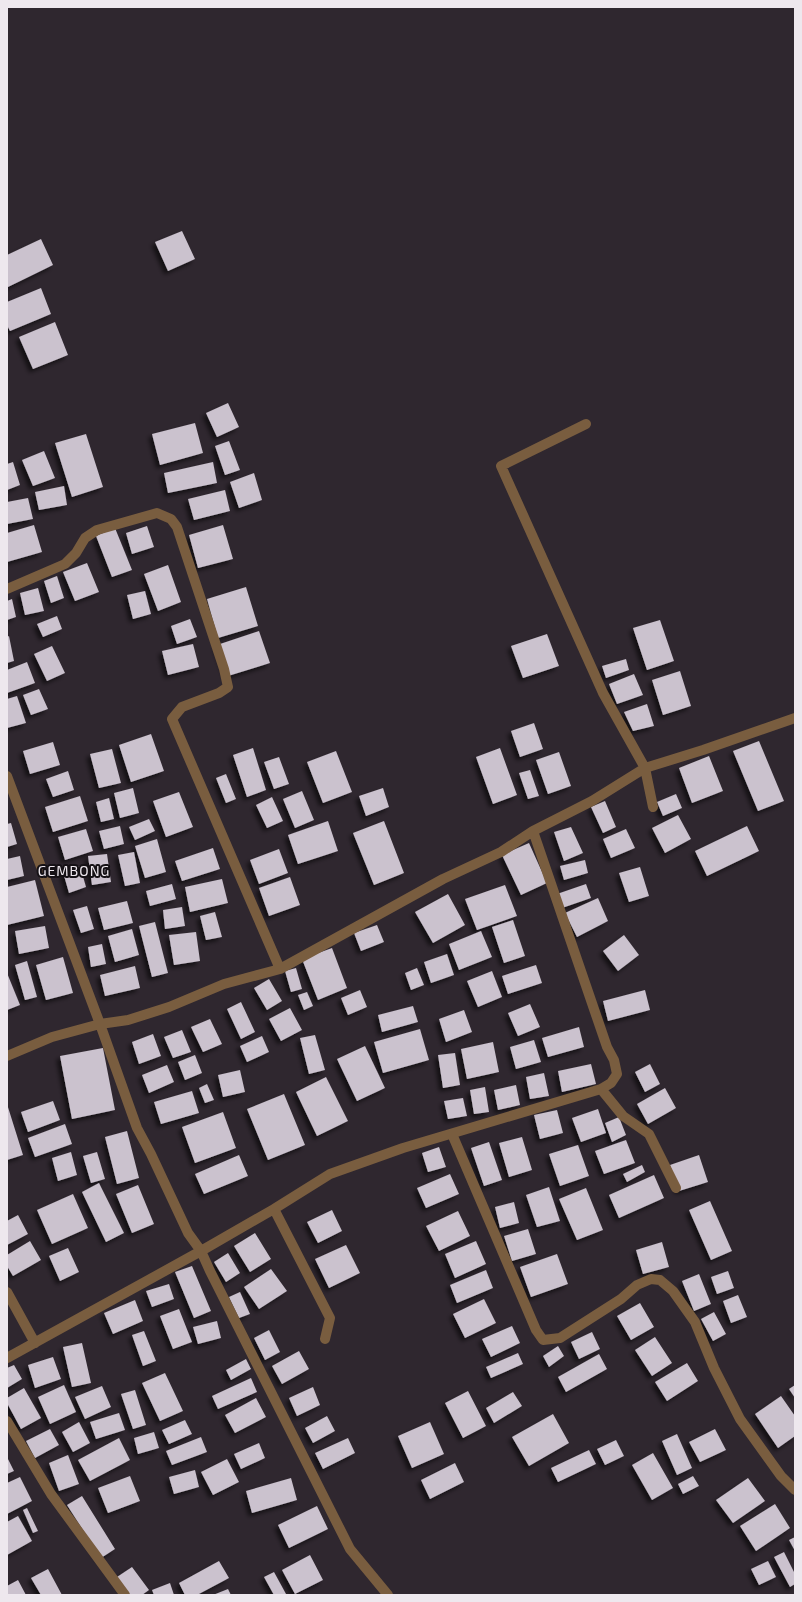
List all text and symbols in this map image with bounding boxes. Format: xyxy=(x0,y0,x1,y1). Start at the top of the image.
district label: GEMBONG xyxy=(38,862,110,879)

